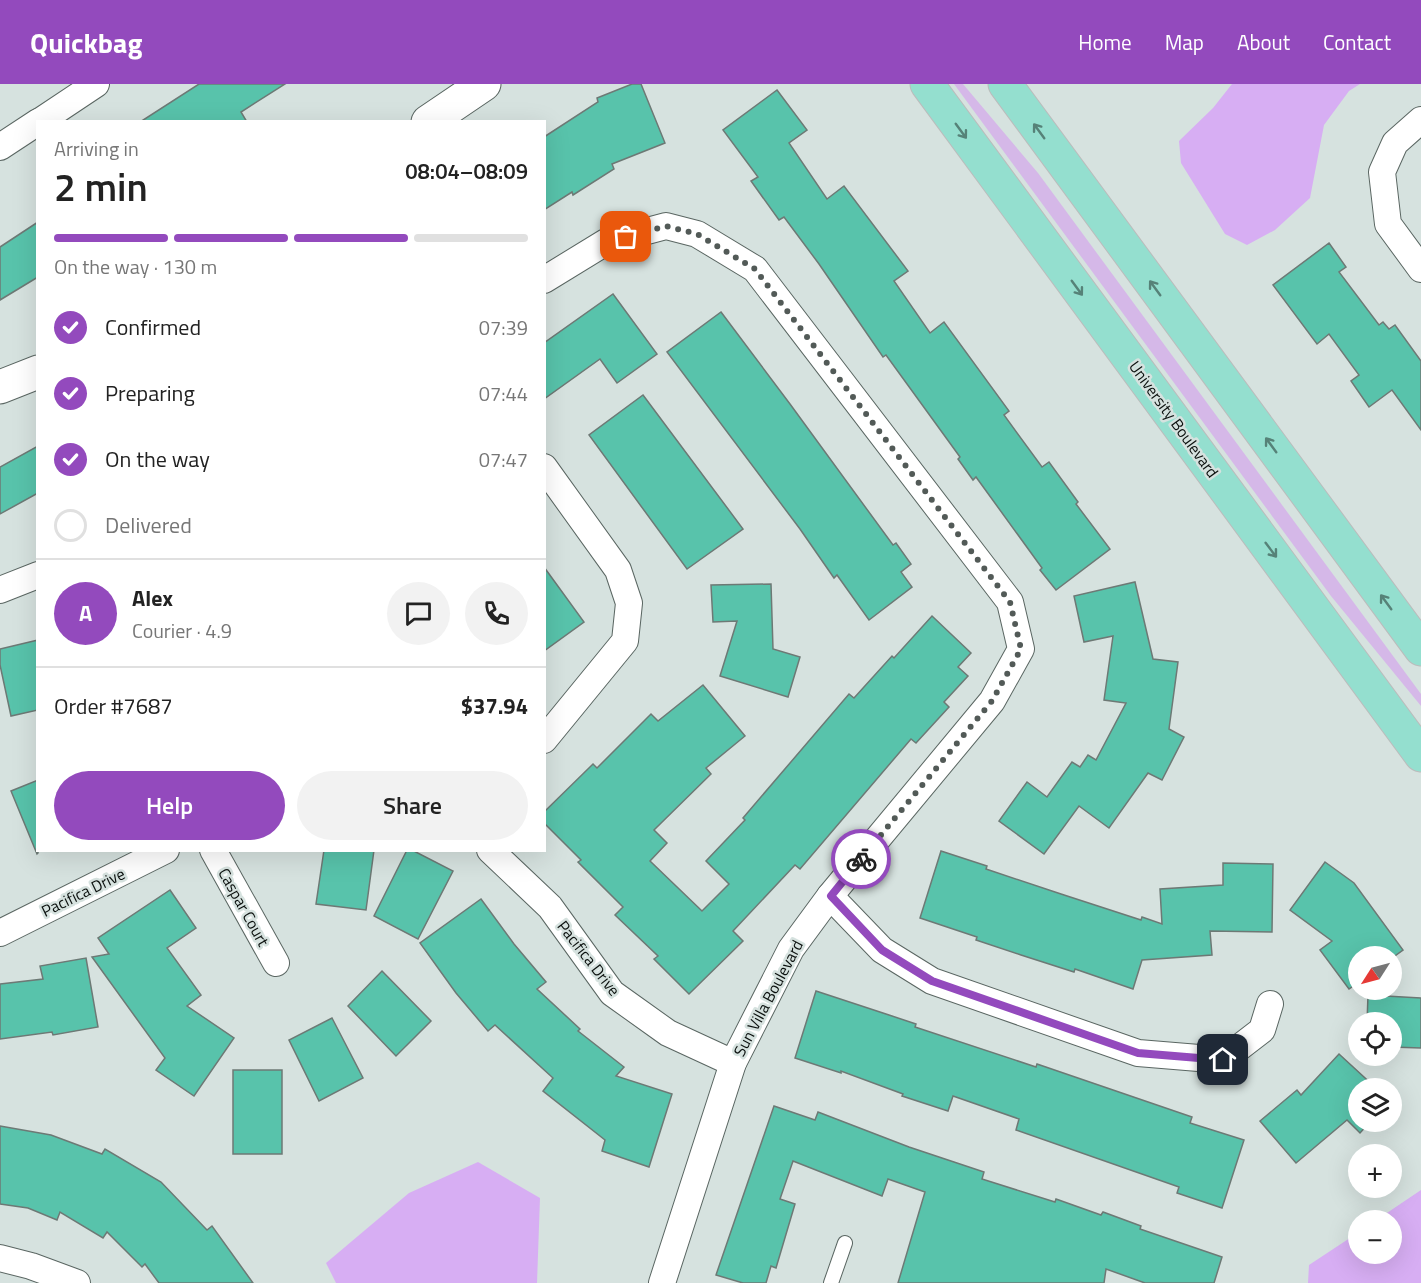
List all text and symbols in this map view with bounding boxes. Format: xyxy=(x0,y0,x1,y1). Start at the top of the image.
text: Quickbag xyxy=(30,21,142,64)
text: Home xyxy=(1078,26,1132,58)
text: Map xyxy=(1165,26,1204,58)
text: About xyxy=(1237,26,1290,58)
text: Contact xyxy=(1323,26,1391,58)
one-way arrow xyxy=(955,123,968,139)
one-way arrow xyxy=(1033,123,1046,139)
text: Arriving in xyxy=(54,133,139,164)
text: 08:04–08:09 xyxy=(405,154,528,188)
text: 2 min xyxy=(54,157,148,216)
pin xyxy=(600,211,651,262)
icon: bag xyxy=(609,220,642,253)
text: On the way · 130 m xyxy=(54,251,217,282)
one-way arrow xyxy=(1071,280,1084,296)
one-way arrow xyxy=(1149,280,1161,296)
text: Confirmed xyxy=(105,310,201,344)
icon: check xyxy=(54,311,87,344)
text: 07:39 xyxy=(479,312,528,343)
street label: University Boulevard xyxy=(1123,356,1225,482)
text: Preparing xyxy=(105,376,195,410)
icon: check xyxy=(54,377,87,410)
text: 07:44 xyxy=(479,378,528,409)
one-way arrow xyxy=(1264,437,1277,453)
text: On the way xyxy=(105,442,210,476)
icon: check xyxy=(54,443,87,476)
text: 07:47 xyxy=(479,444,528,475)
text: Delivered xyxy=(105,508,192,542)
one-way arrow xyxy=(1265,542,1277,558)
text: Alex xyxy=(132,581,173,615)
button: chat xyxy=(387,582,450,645)
button: phone xyxy=(465,582,528,645)
one-way arrow xyxy=(1380,594,1393,610)
text: A xyxy=(79,596,92,630)
text: Courier · 4.9 xyxy=(132,615,232,646)
text: Order #7687 xyxy=(54,689,173,723)
text: $37.94 xyxy=(461,689,528,723)
button: Help xyxy=(54,771,285,840)
button: Share xyxy=(297,771,528,840)
courier xyxy=(831,829,891,889)
icon: bike xyxy=(845,843,878,876)
street label: Pacifica Drive xyxy=(37,861,129,923)
street label: Caspar Court xyxy=(213,863,276,951)
street label: Pacifica Drive xyxy=(552,915,626,1001)
street label: Sun Villa Boulevard xyxy=(727,935,809,1061)
north arrow xyxy=(1348,946,1402,1000)
map controls xyxy=(1348,946,1402,1264)
button: locate xyxy=(1348,1012,1402,1066)
pin xyxy=(1197,1034,1248,1085)
icon: home xyxy=(1206,1043,1239,1076)
button: layers xyxy=(1348,1078,1402,1132)
button: + xyxy=(1348,1144,1402,1198)
button: − xyxy=(1348,1210,1402,1264)

